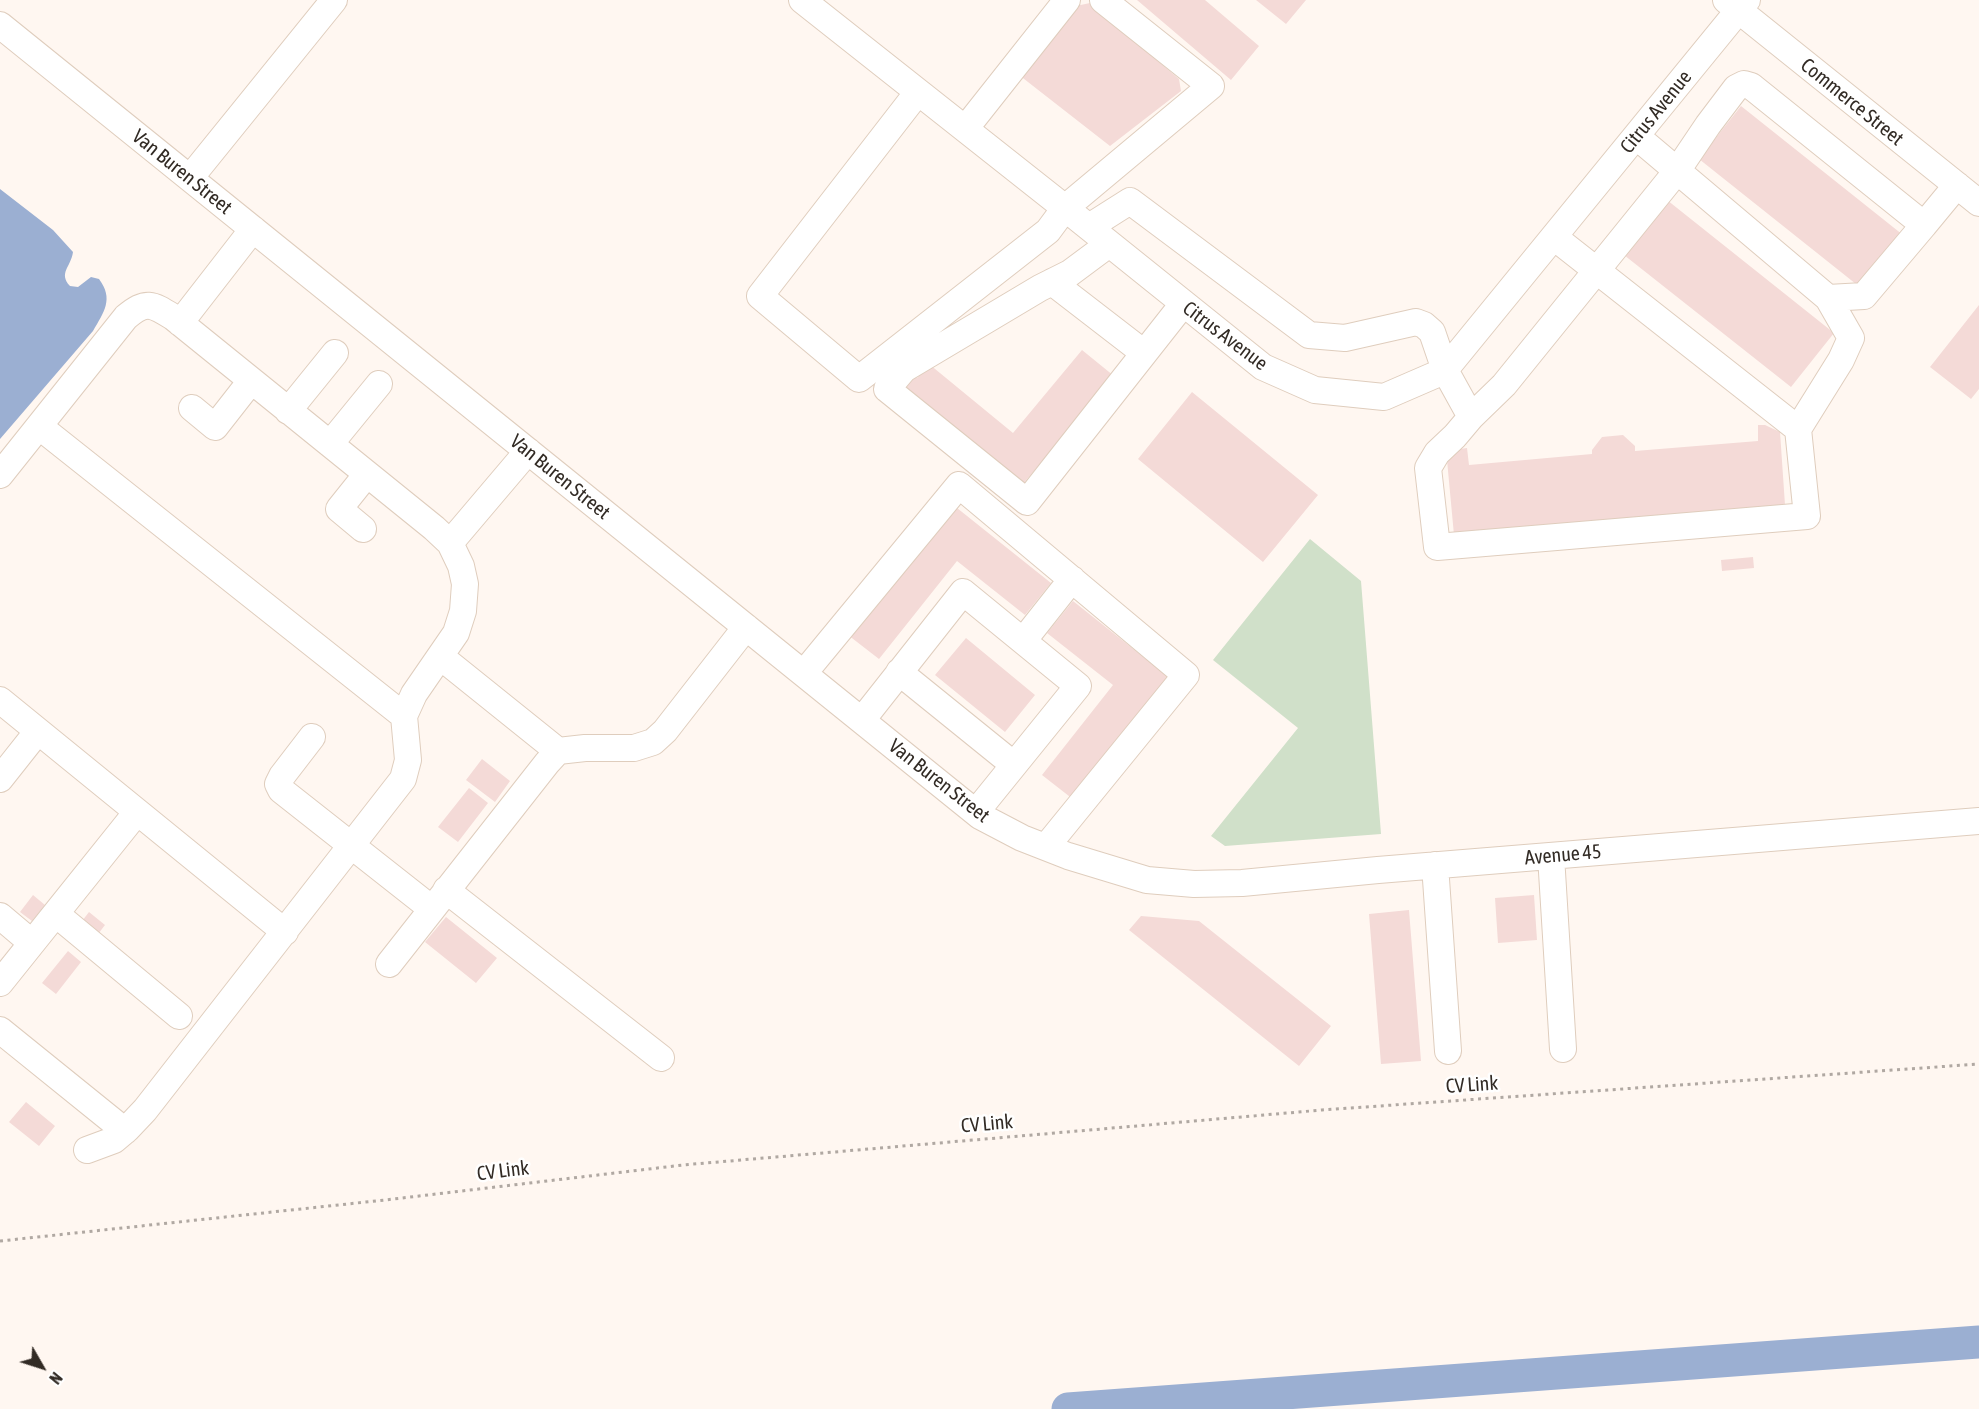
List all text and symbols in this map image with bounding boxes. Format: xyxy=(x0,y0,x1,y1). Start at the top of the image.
street label: Commerce Street xyxy=(1796,53,1908,151)
street label: Citrus Avenue xyxy=(1615,66,1697,158)
street label: Van Buren Street xyxy=(127,124,237,220)
street label: Citrus Avenue xyxy=(1178,296,1272,376)
street label: Van Buren Street xyxy=(505,429,615,525)
street label: Van Buren Street xyxy=(884,734,994,828)
street label: Avenue 45 xyxy=(1524,840,1602,870)
street label: CV Link xyxy=(1445,1071,1499,1099)
street label: CV Link xyxy=(960,1110,1014,1138)
street label: CV Link xyxy=(476,1156,530,1186)
north arrow xyxy=(12,1337,72,1397)
text: N xyxy=(46,1369,66,1388)

